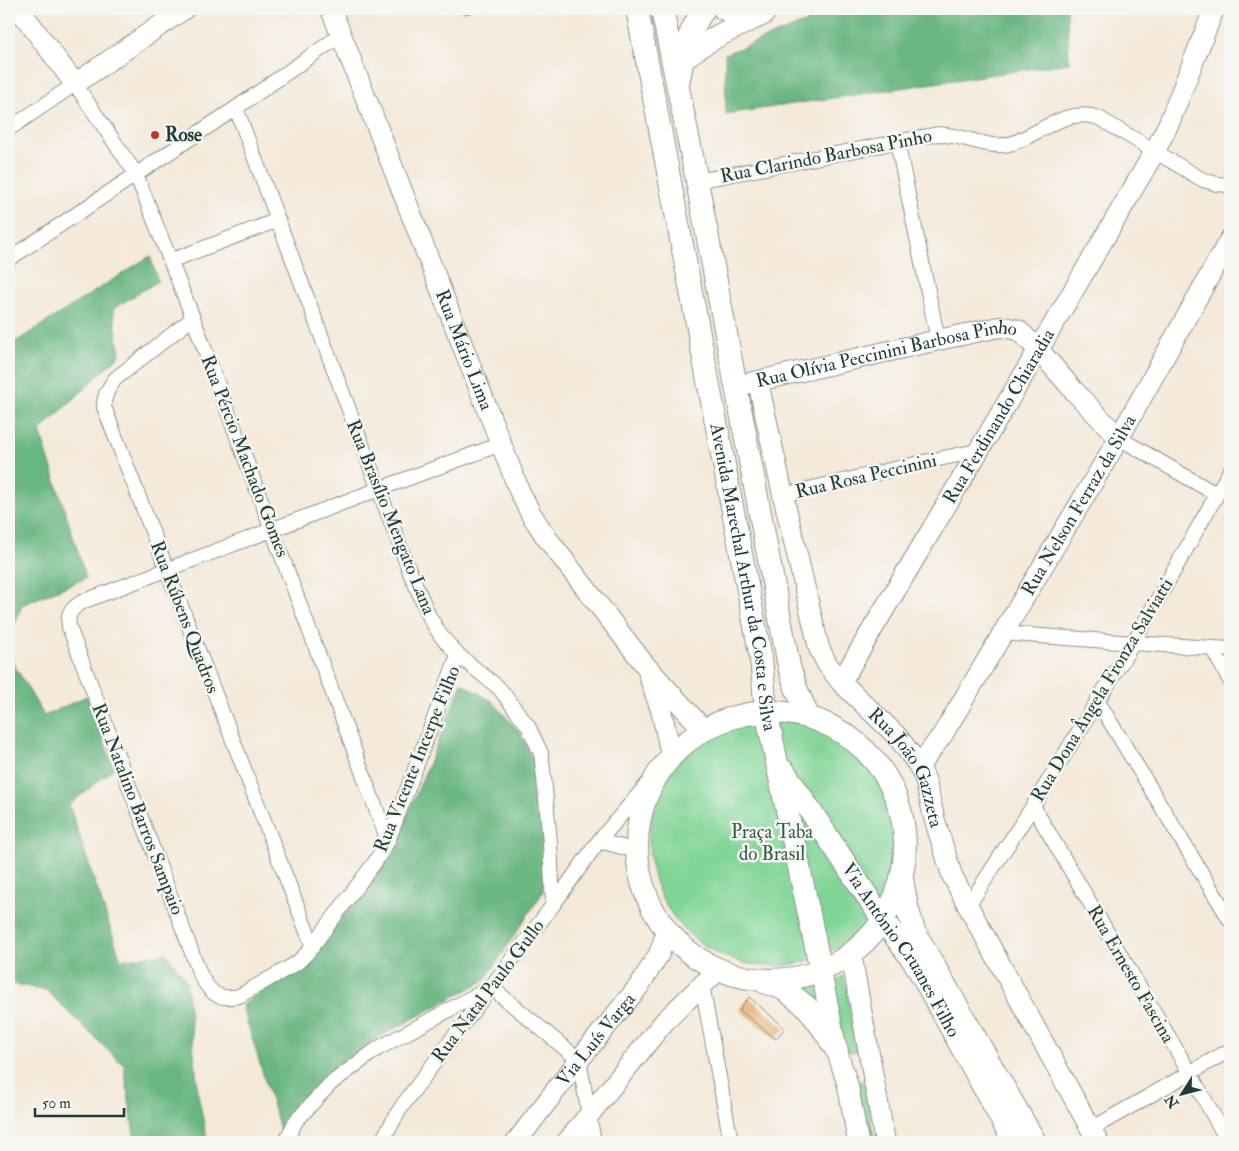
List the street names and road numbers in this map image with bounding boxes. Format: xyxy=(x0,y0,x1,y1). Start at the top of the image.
street label: Rua Clarindo Barbosa Pinho xyxy=(718,124,934,188)
street label: Rua Mário Lima xyxy=(430,286,499,414)
street label: Rua Olívia Peccinini Barbosa Pinho xyxy=(753,315,1020,393)
street label: Rua Ferdinando Chiaradia xyxy=(938,324,1060,508)
street label: Rua Pércio Machado Gomes xyxy=(195,352,295,560)
street label: Rua Nelson Ferraz da Silva xyxy=(1016,410,1142,600)
street label: Rua Brasílio Mengato Lana xyxy=(341,416,441,618)
street label: Avenida Marechal Arthur da Costa e Silva xyxy=(704,420,782,733)
street label: Rua Rosa Peccinini xyxy=(793,448,939,504)
street label: Rua Rúbens Quadros xyxy=(145,537,225,697)
street label: Rua Dona Ângela Fronza Salviatti xyxy=(1025,573,1179,806)
street label: Rua Vicente Incerpe Filho xyxy=(369,662,466,856)
street label: Rua Natalino Barros Sampaio xyxy=(86,700,189,919)
street label: Rua João Gazzeta xyxy=(863,703,948,831)
street label: Via Antônio Cruanes Filho xyxy=(836,858,966,1041)
street label: Rua Ernesto Fascina xyxy=(1082,901,1180,1047)
street label: Rua Natal Paulo Gullo xyxy=(426,915,550,1067)
street label: Via Luís Varga xyxy=(551,988,641,1091)

